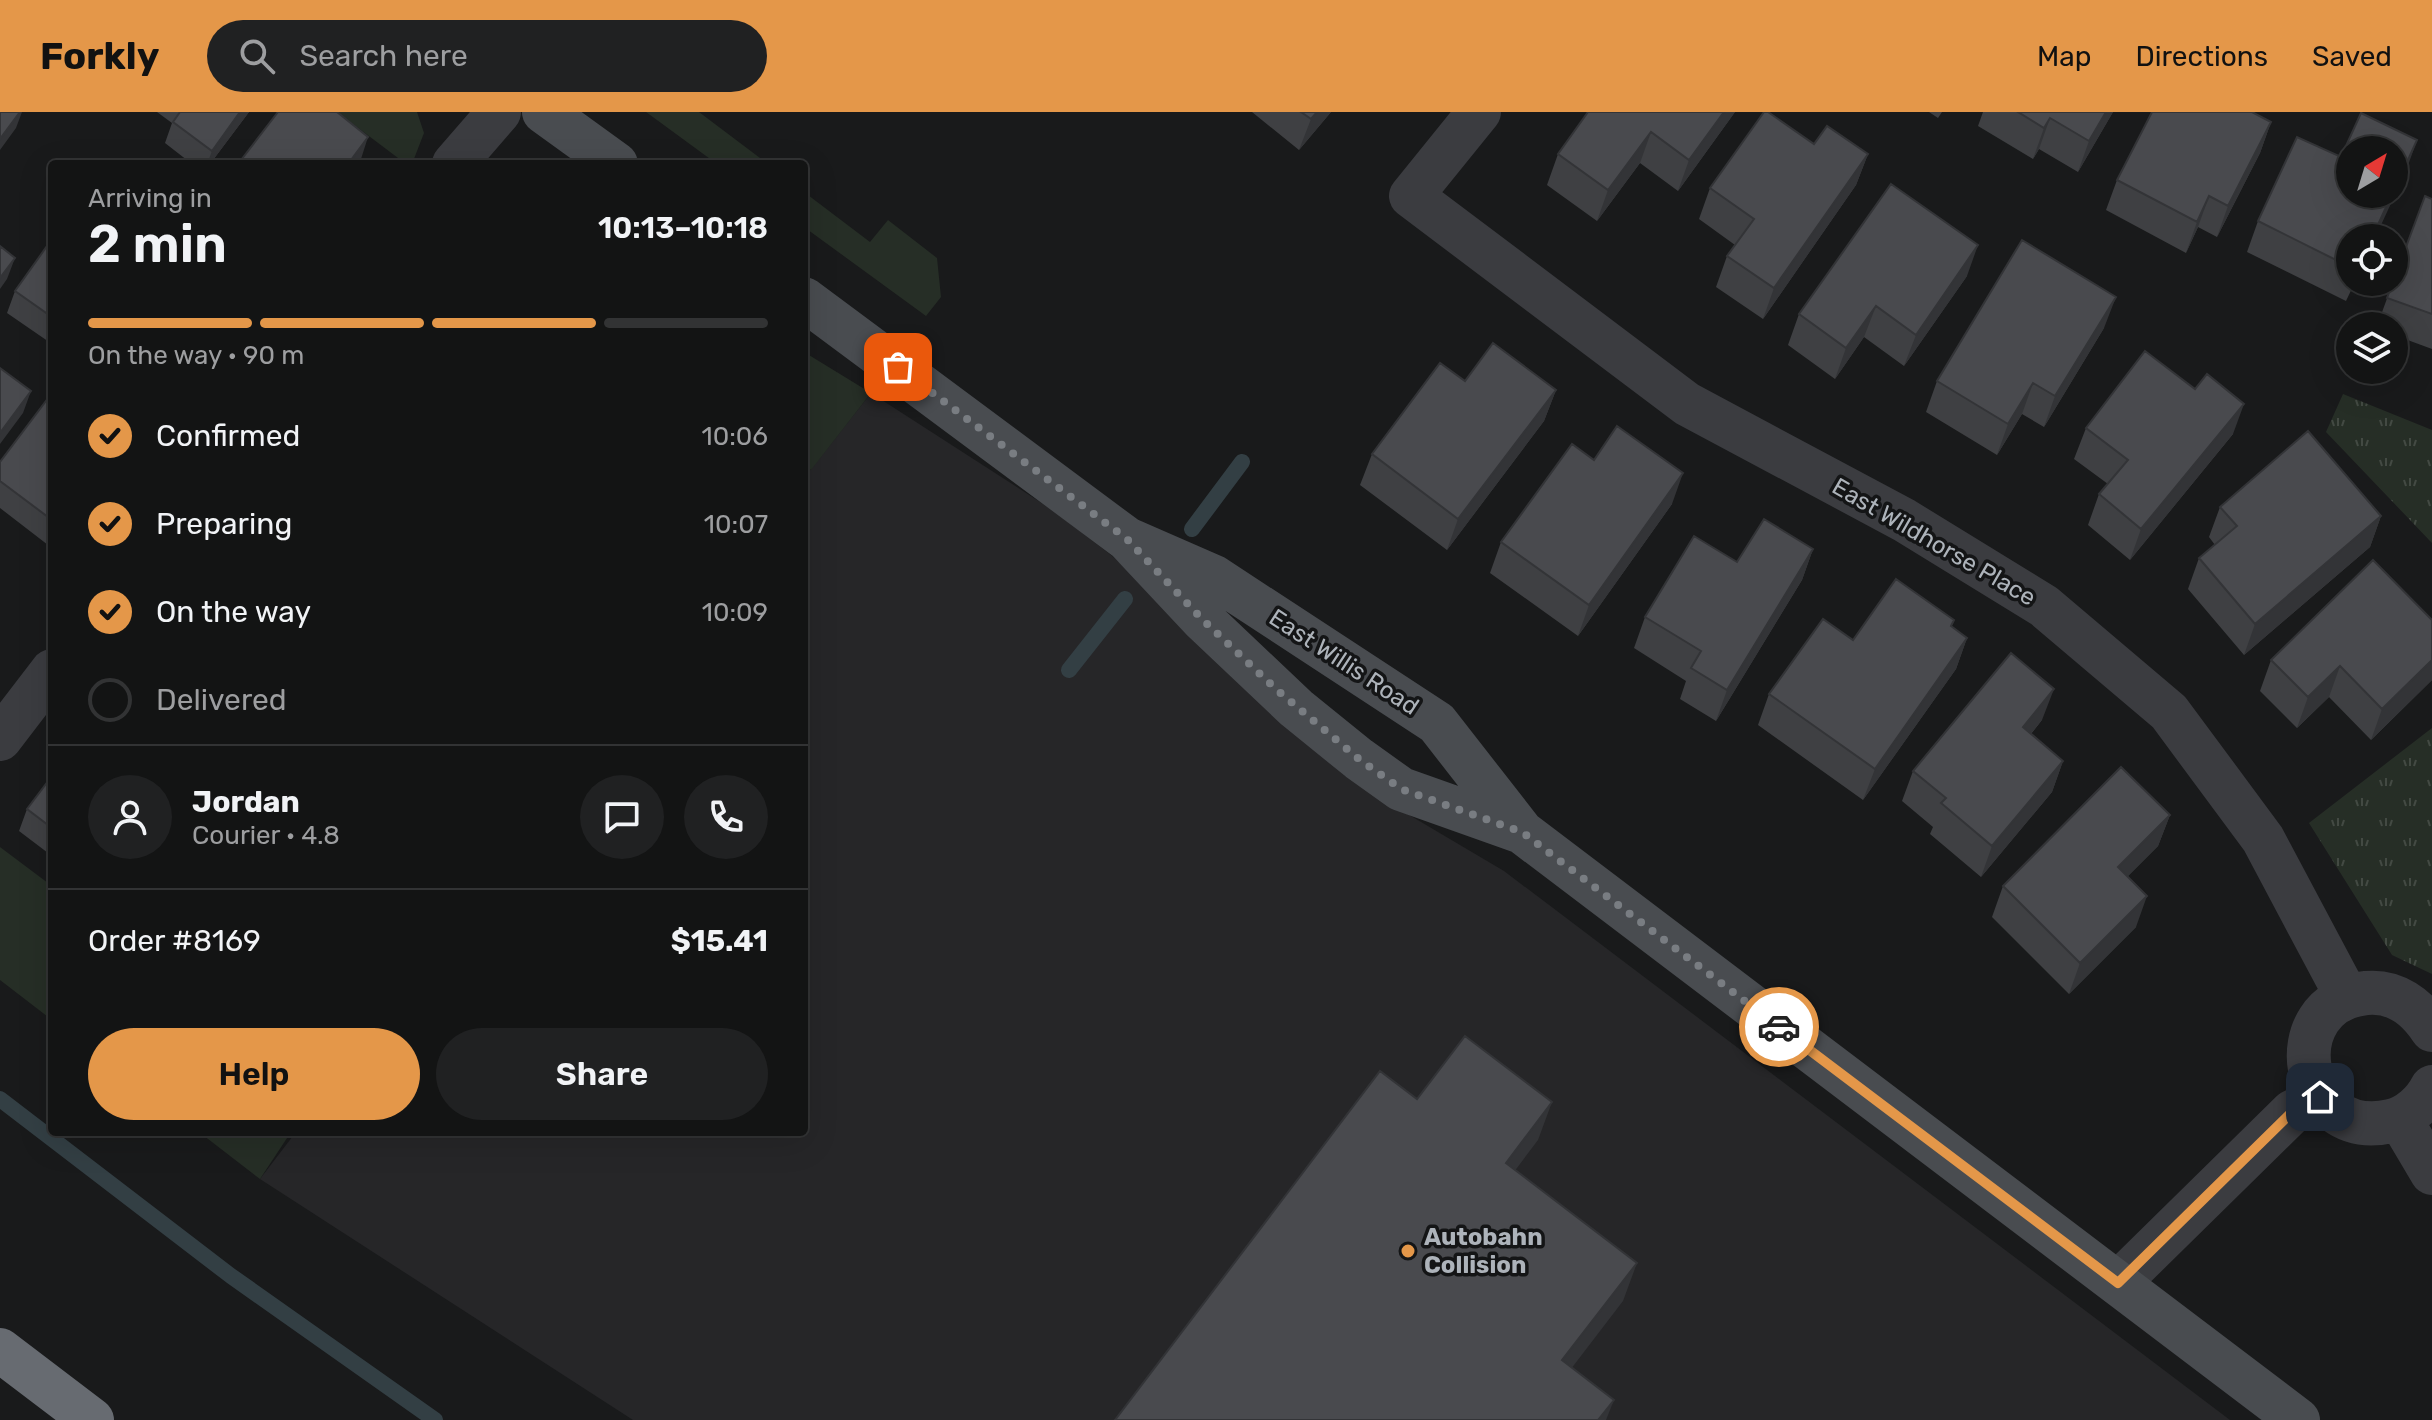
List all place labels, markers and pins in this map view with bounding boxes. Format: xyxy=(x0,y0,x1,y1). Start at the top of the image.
pin xyxy=(864,333,932,401)
pin xyxy=(2286,1063,2354,1131)
place label: Autobahn Collision xyxy=(1424,1223,1543,1279)
marker: Autobahn Collision xyxy=(1399,1242,1417,1260)

